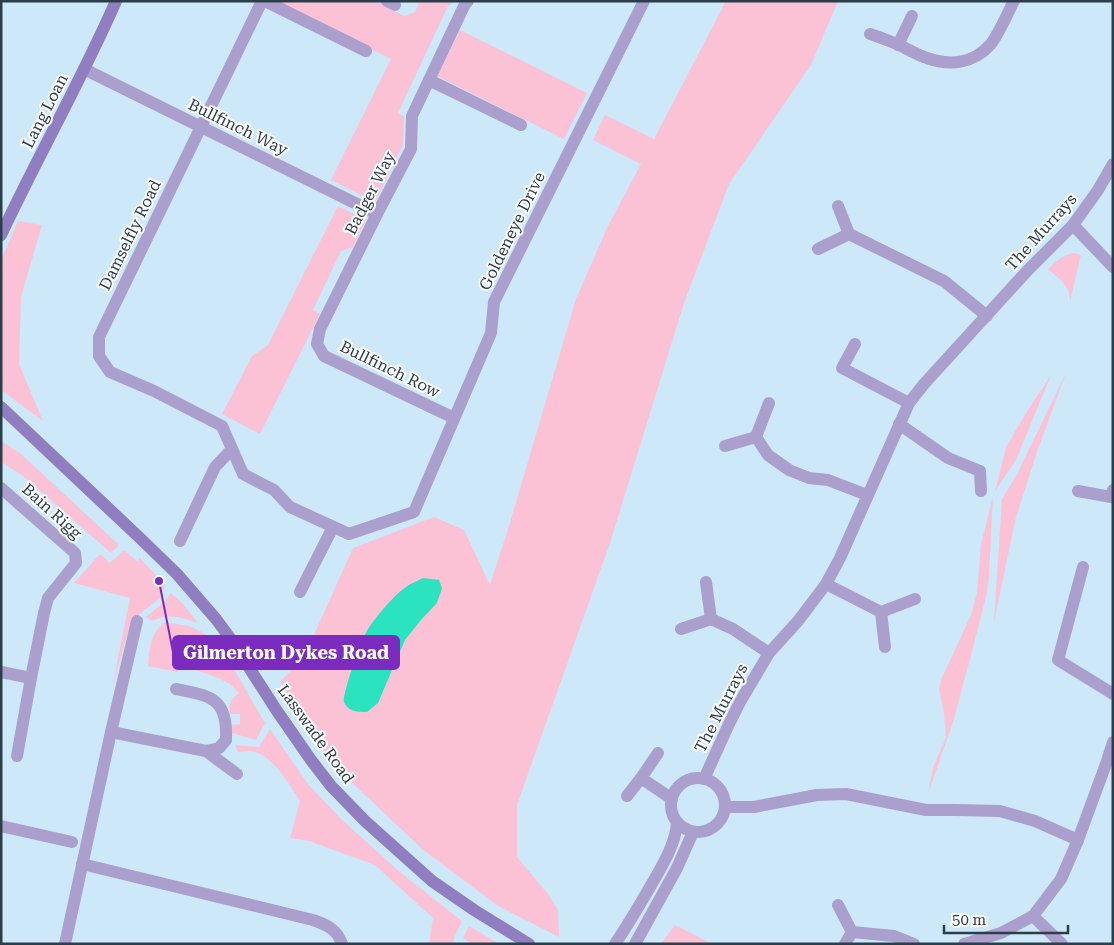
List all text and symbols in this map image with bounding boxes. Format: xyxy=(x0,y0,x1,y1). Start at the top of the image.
street label: Lang Loan xyxy=(18,71,72,151)
street label: Bullfinch Way xyxy=(185,95,291,159)
street label: Badger Way xyxy=(341,148,399,238)
street label: Goldeneye Drive xyxy=(475,169,549,293)
street label: Damselfly Road xyxy=(95,177,165,293)
street label: The Murrays xyxy=(1001,189,1081,274)
street label: Bullfinch Row xyxy=(337,337,444,402)
street label: Bain Rigg xyxy=(18,479,86,543)
callout: Gilmerton Dykes Road xyxy=(173,636,399,669)
text: Gilmerton Dykes Road xyxy=(183,642,389,663)
street label: The Murrays xyxy=(690,660,752,756)
street label: Lasswade Road xyxy=(274,681,358,787)
scale bar xyxy=(944,902,1068,934)
text: 50 m xyxy=(952,911,987,929)

